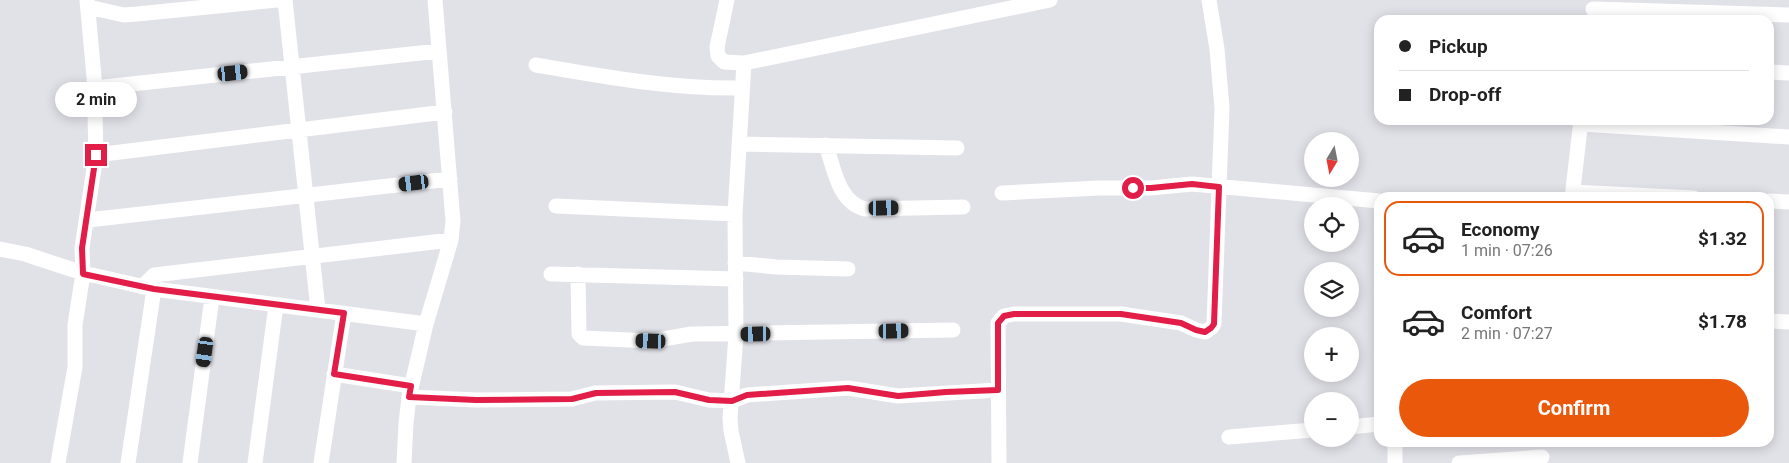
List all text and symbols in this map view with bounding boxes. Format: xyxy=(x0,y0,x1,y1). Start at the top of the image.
text: Pickup xyxy=(1429,35,1488,58)
car xyxy=(217,64,248,82)
callout: 2 min xyxy=(55,82,137,118)
text: Drop-off xyxy=(1429,83,1501,106)
text: 2 min xyxy=(76,90,116,109)
north arrow xyxy=(1304,132,1359,188)
map controls xyxy=(1304,132,1359,447)
route end xyxy=(85,144,107,166)
car xyxy=(398,174,429,192)
route start xyxy=(1122,177,1144,199)
button: locate xyxy=(1304,197,1359,252)
car xyxy=(868,200,899,216)
icon: car xyxy=(1401,216,1446,261)
text: Economy xyxy=(1461,218,1540,241)
text: $1.32 xyxy=(1698,227,1747,250)
text: 1 min · 07:26 xyxy=(1461,241,1553,260)
button: layers xyxy=(1304,262,1359,317)
icon: car xyxy=(1401,299,1446,344)
text: Comfort xyxy=(1461,301,1532,324)
text: $1.78 xyxy=(1698,310,1747,333)
car xyxy=(878,323,909,339)
text: 2 min · 07:27 xyxy=(1461,324,1553,343)
car xyxy=(740,326,771,342)
button: + xyxy=(1304,327,1359,382)
car xyxy=(635,333,666,349)
car xyxy=(195,336,214,368)
button: Confirm xyxy=(1399,379,1749,437)
button: − xyxy=(1304,392,1359,447)

